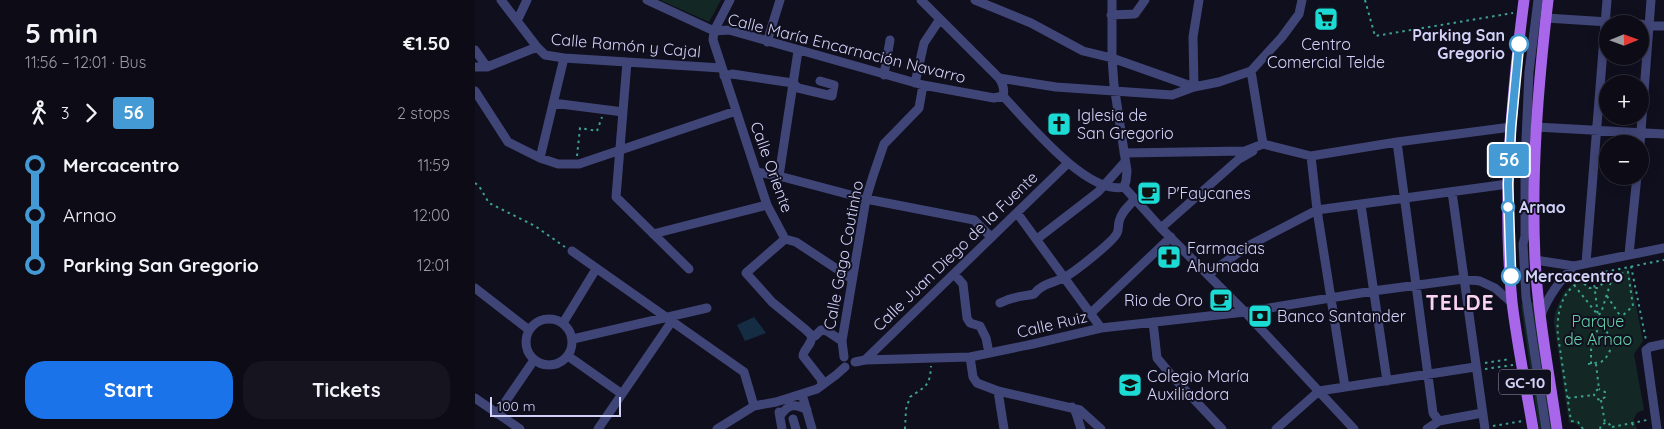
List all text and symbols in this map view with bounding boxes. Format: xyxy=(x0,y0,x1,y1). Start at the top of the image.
supermarket icon: Centro Comercial Telde xyxy=(1313,6,1339,32)
street label: Calle María Encarnación Navarro xyxy=(726,9,968,87)
text: 5 min xyxy=(25,15,98,50)
north arrow xyxy=(1599,15,1649,65)
map controls xyxy=(1599,15,1649,185)
place label: Parking San Gregorio xyxy=(1412,25,1505,63)
street label: Calle Ramón y Cajal xyxy=(550,28,702,62)
text: €1.50 xyxy=(403,31,450,55)
place label: Centro Comercial Telde xyxy=(1267,34,1385,72)
marker: Parking San Gregorio xyxy=(1509,34,1529,54)
text: 11:56 – 12:01 · Bus xyxy=(25,52,146,72)
button: + xyxy=(1599,75,1649,125)
icon: walk xyxy=(25,99,53,127)
icon: forward xyxy=(77,99,105,127)
text: 56 xyxy=(123,101,144,124)
text: 3 xyxy=(61,103,69,123)
text: 2 stops xyxy=(397,103,450,123)
place label: Iglesia de San Gregorio xyxy=(1077,105,1174,143)
church icon: Iglesia de San Gregorio xyxy=(1046,111,1072,137)
street label: Calle Oriente xyxy=(746,119,798,215)
button: − xyxy=(1599,135,1649,185)
line badge: 56 xyxy=(1487,144,1531,176)
text: 56 xyxy=(1499,148,1519,171)
text: Mercacentro xyxy=(63,153,179,177)
text: 11:59 xyxy=(418,155,450,175)
street label: Calle Juan Diego de la Fuente xyxy=(868,167,1042,335)
street label: Calle Gago Coutinho xyxy=(819,179,867,331)
cafe icon: P'Faycanes xyxy=(1136,180,1162,206)
place label: P'Faycanes xyxy=(1167,183,1251,203)
place label: Arnao xyxy=(1519,197,1566,217)
marker: Arnao xyxy=(1501,200,1515,214)
text: Arnao xyxy=(63,203,117,227)
text: 12:00 xyxy=(413,205,450,225)
place label: Farmacias Ahumada xyxy=(1187,238,1265,276)
pharmacy icon: Farmacias Ahumada xyxy=(1156,244,1182,270)
text: Parking San Gregorio xyxy=(63,253,259,277)
text: 12:01 xyxy=(417,255,450,275)
marker: Mercacentro xyxy=(1501,266,1521,286)
place label: Mercacentro xyxy=(1525,266,1623,286)
cafe icon: Rio de Oro xyxy=(1208,287,1234,313)
district label: TELDE xyxy=(1426,289,1495,315)
place label: Rio de Oro xyxy=(1124,290,1203,310)
bank icon: Banco Santander xyxy=(1247,303,1273,329)
street label: Calle Ruiz xyxy=(1015,306,1089,342)
place label: Banco Santander xyxy=(1277,306,1406,326)
park label: Parque de Arnao xyxy=(1564,311,1632,349)
button: Start xyxy=(25,361,233,419)
button: Tickets xyxy=(243,361,450,419)
place label: Colegio María Auxiliadora xyxy=(1147,366,1249,404)
road number: GC-10 xyxy=(1499,370,1551,394)
school or university icon: Colegio María Auxiliadora xyxy=(1117,372,1143,398)
scale bar xyxy=(490,394,621,417)
text: 100 m xyxy=(497,397,535,415)

